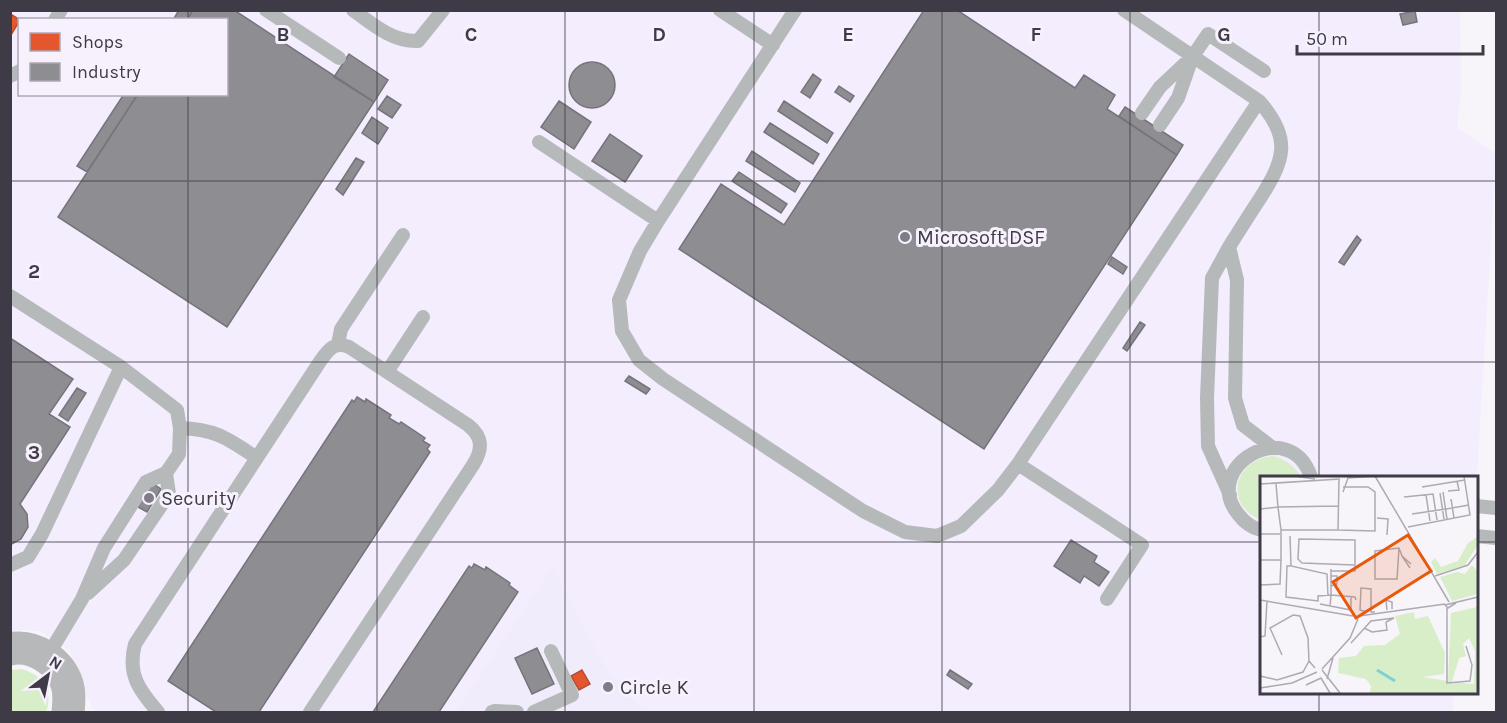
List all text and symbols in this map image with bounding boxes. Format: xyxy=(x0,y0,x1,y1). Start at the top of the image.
legend xyxy=(18,18,228,96)
scale bar xyxy=(1297,18,1483,56)
text: B xyxy=(277,23,289,46)
text: C xyxy=(465,23,477,46)
text: D xyxy=(652,23,666,46)
text: E xyxy=(842,23,854,46)
text: F xyxy=(1031,23,1042,46)
text: G xyxy=(1217,23,1231,46)
text: 50 m xyxy=(1306,28,1348,50)
text: Shops xyxy=(72,31,124,53)
text: Industry xyxy=(72,61,141,83)
place label: Microsoft DSF xyxy=(917,226,1045,249)
marker: Microsoft DSF xyxy=(898,230,912,244)
text: 2 xyxy=(28,260,40,283)
text: 3 xyxy=(28,441,40,464)
inset map xyxy=(1260,476,1477,693)
place label: Security xyxy=(161,487,236,510)
marker: Security xyxy=(142,491,156,505)
north arrow xyxy=(18,645,78,705)
text: N xyxy=(46,652,66,674)
place label: Circle K xyxy=(620,676,689,699)
marker: Circle K xyxy=(601,680,615,694)

